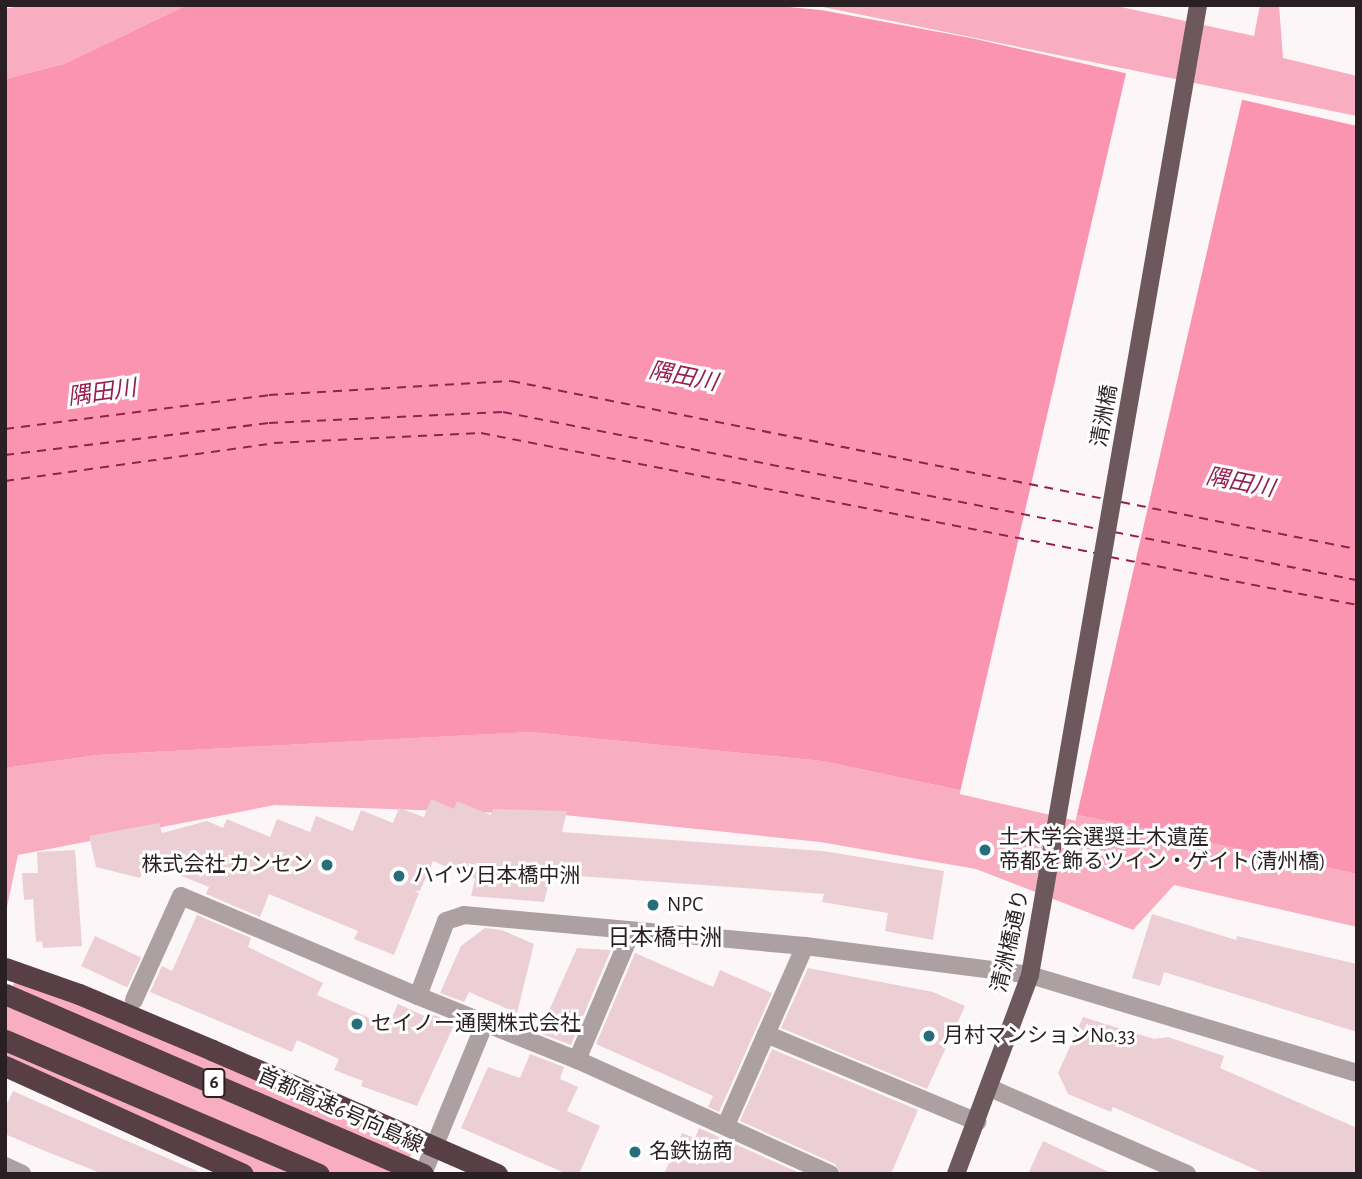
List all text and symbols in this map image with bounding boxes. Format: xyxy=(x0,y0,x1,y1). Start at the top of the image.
water label: 隅田川 xyxy=(647,358,719,398)
water label: 隅田川 xyxy=(66,376,138,412)
street label: 清洲橋 xyxy=(1087,383,1123,449)
water label: 隅田川 xyxy=(1204,464,1276,504)
place label: 土木学会選奨土木遺産 帝都を飾るツイン・ゲイト(清州橋) xyxy=(999,825,1326,875)
marker: 土木学会選奨土木遺産 帝都を飾るツイン・ゲイト(清州橋) xyxy=(977,842,993,858)
place label: 株式会社 カンセン xyxy=(142,852,313,878)
marker: 株式会社 カンセン xyxy=(319,857,335,873)
place label: ハイツ日本橋中洲 xyxy=(413,863,581,889)
marker: ハイツ日本橋中洲 xyxy=(391,868,407,884)
street label: 清洲橋通り xyxy=(987,887,1035,995)
place label: NPC xyxy=(667,892,703,918)
marker: NPC xyxy=(645,897,661,913)
district label: 日本橋中洲 xyxy=(608,925,722,953)
place label: セイノー通関株式会社 xyxy=(371,1011,581,1037)
marker: セイノー通関株式会社 xyxy=(349,1016,365,1032)
place label: 月村マンションNo.33 xyxy=(943,1023,1135,1049)
marker: 月村マンションNo.33 xyxy=(921,1028,937,1044)
street label: 首都高速6号向島線 xyxy=(254,1063,426,1159)
road number: 6 xyxy=(202,1068,226,1098)
place label: 名鉄協商 xyxy=(649,1139,733,1165)
marker: 名鉄協商 xyxy=(627,1144,643,1160)

